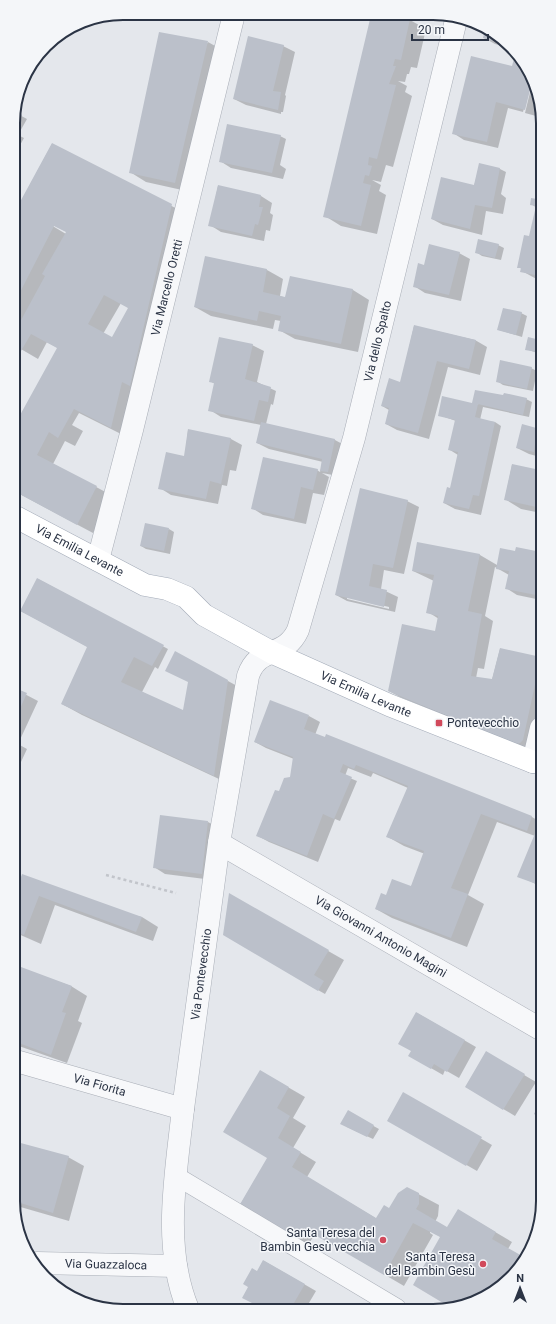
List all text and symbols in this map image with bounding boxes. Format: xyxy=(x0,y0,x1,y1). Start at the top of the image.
scale bar xyxy=(412,16,488,42)
text: 20 m xyxy=(418,23,445,37)
street label: Via Marcello Oretti xyxy=(148,238,185,337)
street label: Via dello Spalto xyxy=(361,299,394,383)
street label: Via Emilia Levante xyxy=(33,522,126,579)
street label: Via Emilia Levante xyxy=(318,668,413,720)
place label: Pontevecchio xyxy=(447,716,519,730)
marker: Pontevecchio xyxy=(434,718,444,728)
street label: Via Giovanni Antonio Magini xyxy=(312,893,449,980)
street label: Via Pontevecchio xyxy=(188,927,214,1021)
street label: Via Fiorita xyxy=(72,1071,127,1099)
place label: Santa Teresa del Bambin Gesù vecchia xyxy=(260,1226,375,1254)
marker: Santa Teresa del Bambin Gesù vecchia xyxy=(378,1235,388,1245)
place label: Santa Teresa del Bambin Gesù xyxy=(385,1250,475,1278)
street label: Via Guazzaloca xyxy=(65,1257,147,1272)
marker: Santa Teresa del Bambin Gesù xyxy=(478,1259,488,1269)
north arrow xyxy=(500,1268,540,1308)
text: N xyxy=(516,1272,524,1285)

